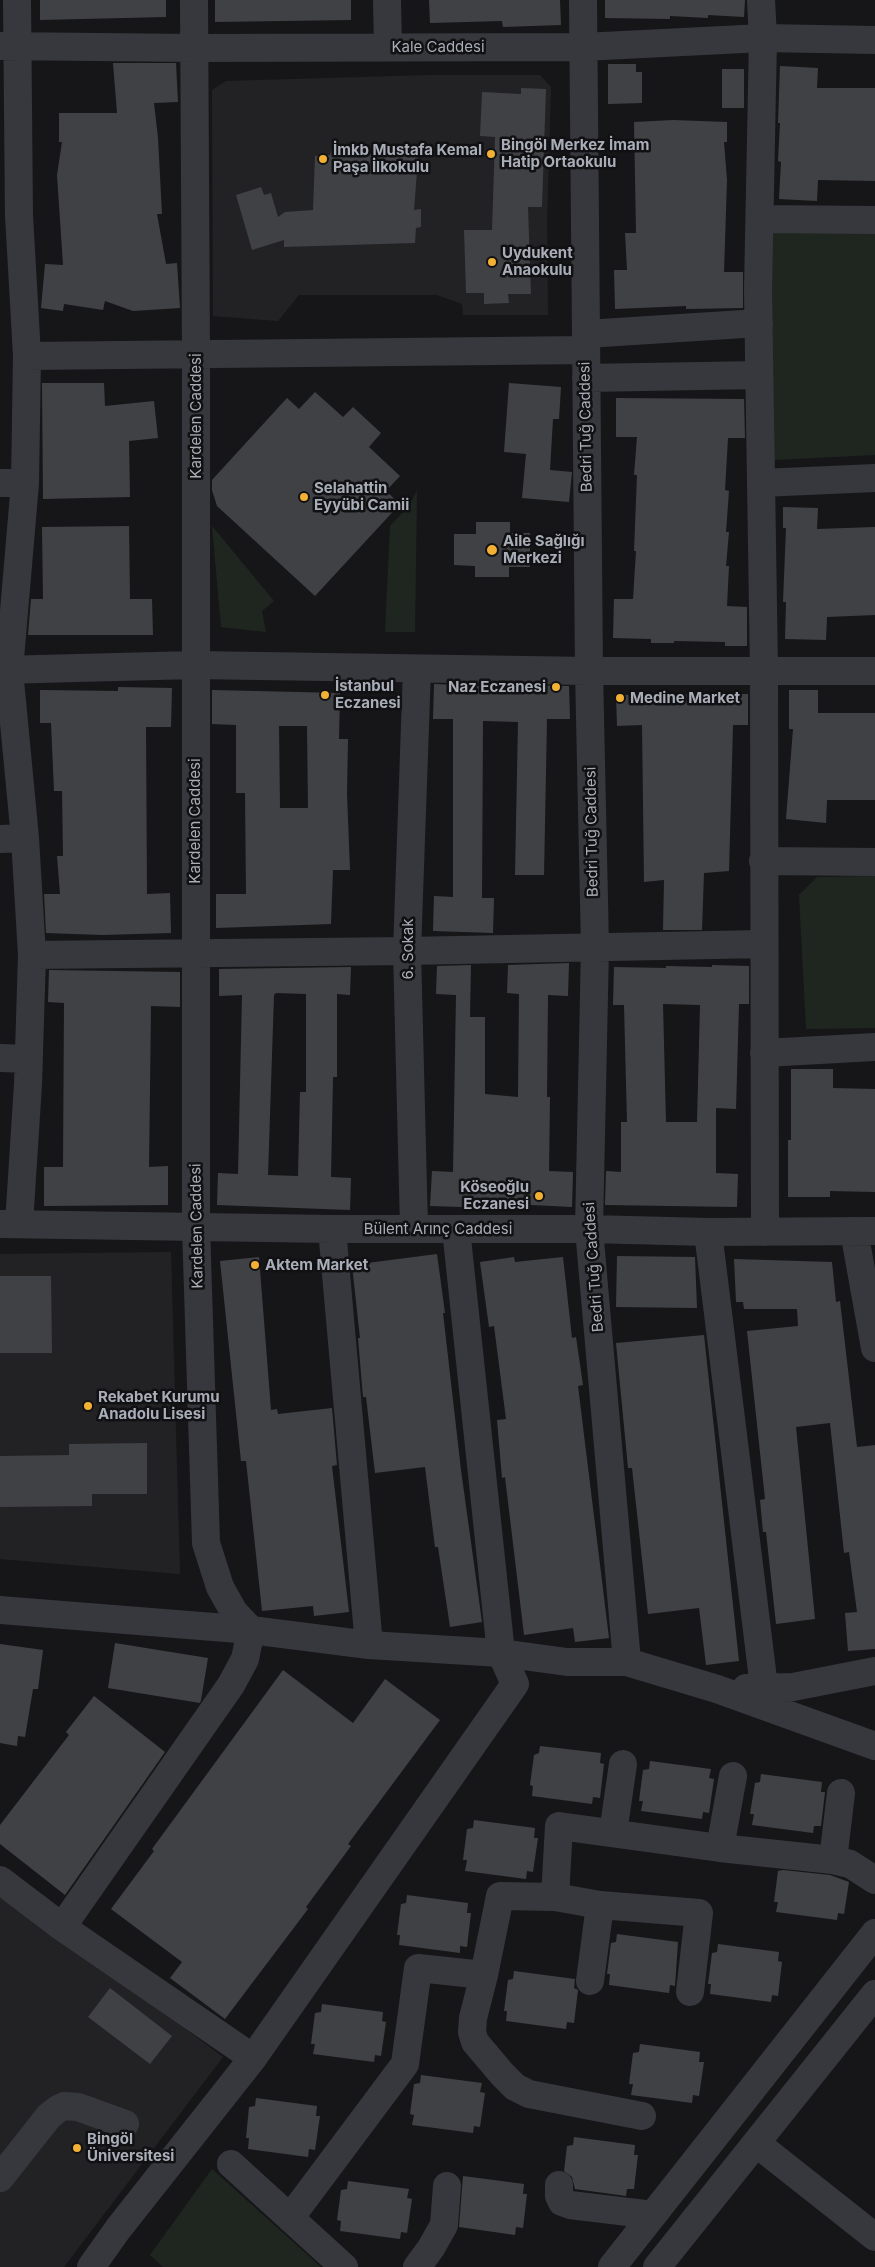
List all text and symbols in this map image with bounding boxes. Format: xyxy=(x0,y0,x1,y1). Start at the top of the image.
street label: Kale Caddesi xyxy=(391,38,485,56)
place label: Bingöl Merkez İmam Hatip Ortaokulu xyxy=(501,136,649,171)
place label: İmkb Mustafa Kemal Paşa İlkokulu xyxy=(333,141,482,176)
marker: Bingöl Merkez İmam Hatip Ortaokulu xyxy=(485,148,497,160)
marker: İmkb Mustafa Kemal Paşa İlkokulu xyxy=(317,153,329,165)
place label: Uydukent Anaokulu xyxy=(502,244,573,279)
marker: Uydukent Anaokulu xyxy=(486,256,498,268)
street label: Kardelen Caddesi xyxy=(187,353,205,479)
street label: Bedri Tuğ Caddesi xyxy=(576,362,596,492)
place label: Selahattin Eyyübi Camii xyxy=(314,479,409,514)
marker: Selahattin Eyyübi Camii xyxy=(298,491,310,503)
place label: Aile Sağlığı Merkezi xyxy=(503,532,585,567)
marker: Aile Sağlığı Merkezi xyxy=(485,543,499,557)
place label: İstanbul Eczanesi xyxy=(335,677,401,712)
place label: Naz Eczanesi xyxy=(448,678,546,696)
marker: Naz Eczanesi xyxy=(550,681,562,693)
marker: İstanbul Eczanesi xyxy=(319,689,331,701)
place label: Medine Market xyxy=(630,689,740,707)
marker: Medine Market xyxy=(614,692,626,704)
street label: Kardelen Caddesi xyxy=(186,758,204,884)
street label: Bedri Tuğ Caddesi xyxy=(582,767,602,897)
street label: 6. Sokak xyxy=(399,919,417,979)
street label: Kardelen Caddesi xyxy=(187,1163,207,1289)
place label: Köseoğlu Eczanesi xyxy=(460,1178,529,1213)
marker: Köseoğlu Eczanesi xyxy=(533,1190,545,1202)
street label: Bedri Tuğ Caddesi xyxy=(580,1201,608,1333)
street label: Bülent Arınç Caddesi xyxy=(364,1220,512,1238)
place label: Aktem Market xyxy=(265,1256,368,1274)
marker: Aktem Market xyxy=(249,1259,261,1271)
place label: Rekabet Kurumu Anadolu Lisesi xyxy=(98,1388,220,1423)
marker: Rekabet Kurumu Anadolu Lisesi xyxy=(82,1400,94,1412)
place label: Bingöl Üniversitesi xyxy=(87,2130,174,2165)
marker: Bingöl Üniversitesi xyxy=(71,2142,83,2154)

